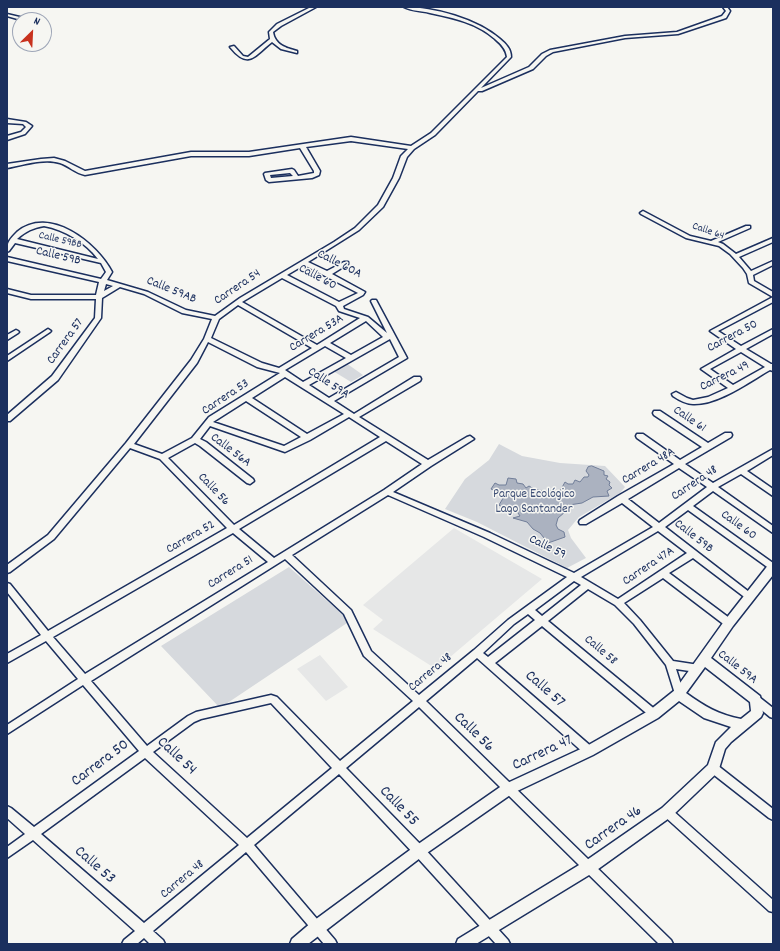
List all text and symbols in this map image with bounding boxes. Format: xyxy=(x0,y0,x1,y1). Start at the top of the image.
north arrow xyxy=(12,12,52,52)
text: N xyxy=(31,14,42,30)
street label: Calle 64 xyxy=(690,220,726,244)
street label: Calle 59BB xyxy=(37,230,83,252)
street label: Calle 59B xyxy=(34,244,82,270)
street label: Calle 60A xyxy=(314,247,364,283)
street label: Calle 60 xyxy=(295,262,339,294)
street label: Carrera 54 xyxy=(212,267,264,309)
street label: Calle 59AB xyxy=(144,274,198,308)
street label: Carrera 53A xyxy=(287,312,347,356)
street label: Carrera 57 xyxy=(44,316,88,368)
street label: Carrera 50 xyxy=(705,317,761,357)
street label: Carrera 49 xyxy=(698,358,752,396)
street label: Calle 59A xyxy=(304,365,352,403)
street label: Carrera 53 xyxy=(199,377,253,419)
street label: Calle 61 xyxy=(669,403,709,437)
street label: Calle 56A xyxy=(207,431,253,471)
street label: Carrera 48A xyxy=(619,445,679,489)
street label: Carrera 48 xyxy=(669,463,721,505)
street label: Calle 56 xyxy=(194,470,232,510)
park label: Parque Ecológico Lago Santander xyxy=(493,487,575,518)
street label: Calle 60 xyxy=(717,508,759,544)
street label: Calle 59B xyxy=(670,517,716,557)
street label: Carrera 52 xyxy=(164,518,218,558)
street label: Calle 59 xyxy=(526,532,568,564)
street label: Carrera 47A xyxy=(620,544,678,590)
street label: Carrera 51 xyxy=(205,553,257,593)
street label: Calle 58 xyxy=(580,633,620,669)
street label: Calle 59A xyxy=(714,648,760,688)
street label: Carrera 48 xyxy=(406,650,456,696)
street label: Calle 57 xyxy=(520,667,568,713)
street label: Calle 56 xyxy=(449,709,497,757)
street label: Carrera 47 xyxy=(510,732,576,776)
street label: Calle 54 xyxy=(152,734,200,780)
street label: Carrera 50 xyxy=(68,736,134,792)
street label: Calle 55 xyxy=(374,783,422,831)
street label: Carrera 46 xyxy=(582,802,646,856)
street label: Calle 53 xyxy=(69,843,119,889)
street label: Carrera 48 xyxy=(158,857,208,903)

